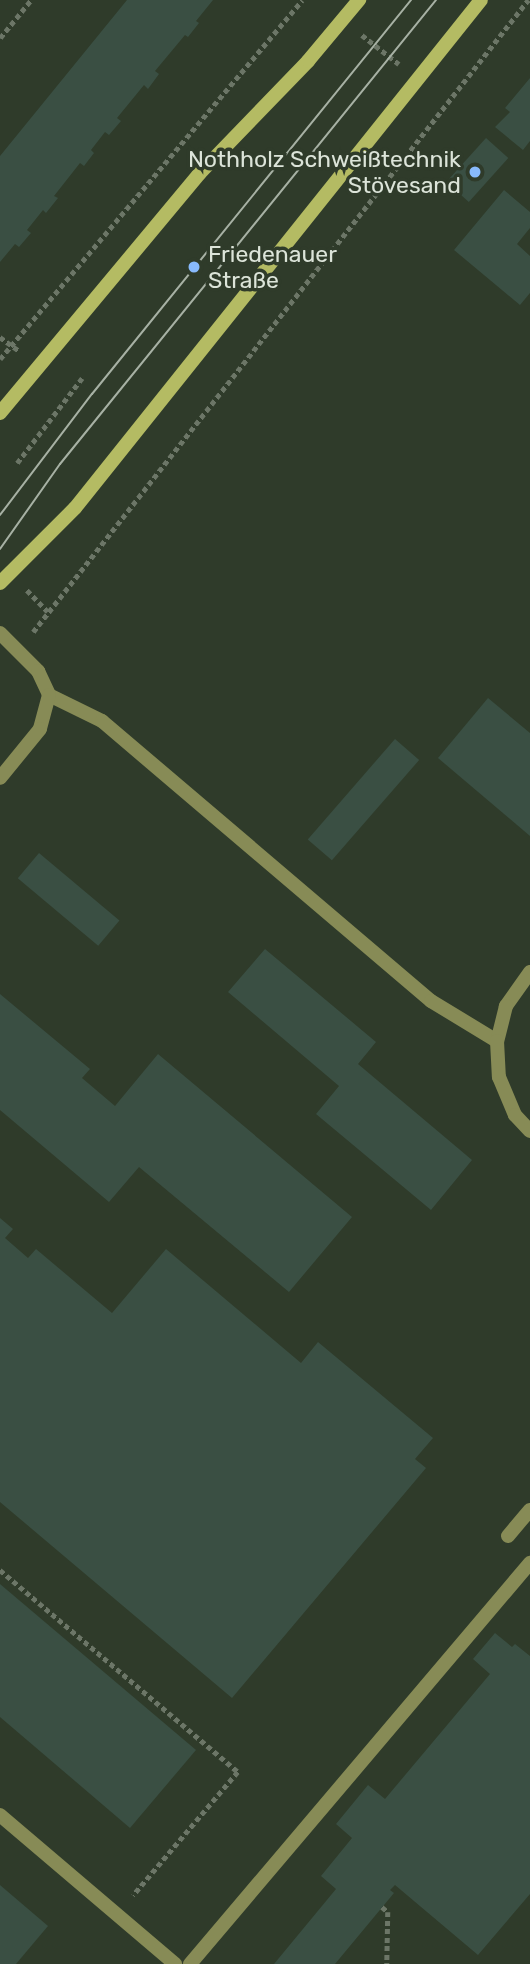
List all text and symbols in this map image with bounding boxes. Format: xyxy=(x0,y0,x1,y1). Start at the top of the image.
place label: Nothholz Schweißtechnik Stövesand xyxy=(188,145,461,199)
marker: Nothholz Schweißtechnik Stövesand xyxy=(467,164,483,180)
place label: Friedenauer Straße xyxy=(208,240,337,294)
marker: Friedenauer Straße xyxy=(186,259,202,275)

